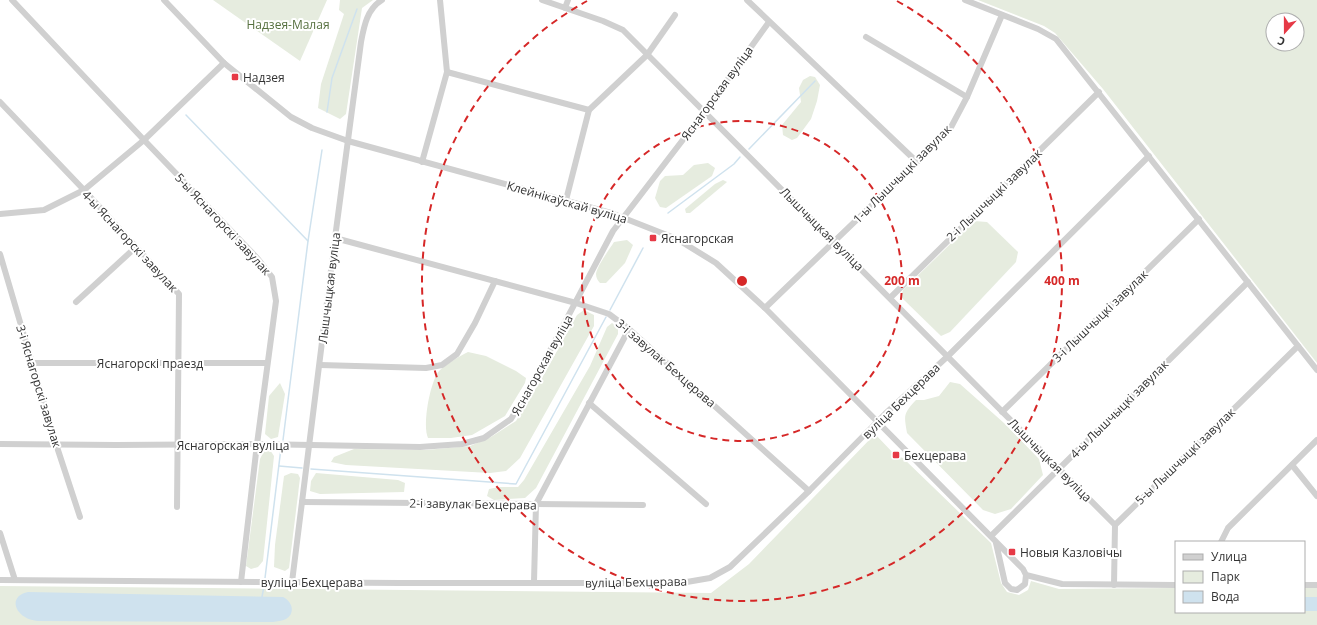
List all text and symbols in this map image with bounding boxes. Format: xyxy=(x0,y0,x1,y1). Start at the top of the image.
north arrow xyxy=(1265,12,1305,52)
park label: Надзея-Малая xyxy=(246,16,330,33)
text: С xyxy=(1275,34,1287,50)
street label: Яснагорская вуліца xyxy=(677,42,757,144)
place label: Надзея xyxy=(243,69,285,86)
marker: Надзея xyxy=(230,72,240,82)
street label: 1-ы Лышчыцкі завулак xyxy=(849,120,956,227)
street label: 2-і Лышчыцкі завулак xyxy=(943,144,1046,245)
street label: 5-ы Яснагорскі завулак xyxy=(171,169,275,279)
street label: Клейнікаўскай вуліца xyxy=(505,177,629,227)
street label: Лышчыцкая вуліца xyxy=(776,183,868,275)
street label: 4-ы Яснагорскі завулак xyxy=(78,186,182,296)
place label: Яснагорская xyxy=(661,230,734,247)
street label: Лышчыцкая вуліца xyxy=(314,231,344,345)
marker: Яснагорская xyxy=(648,233,658,243)
street label: 3-і Лышчыцкі завулак xyxy=(1049,265,1152,366)
text: 200 m xyxy=(884,272,920,289)
text: 400 m xyxy=(1044,272,1080,289)
centre of rings xyxy=(735,274,749,288)
street label: Яснагорская вуліца xyxy=(507,312,577,418)
street label: 3-і завулак Бехцерава xyxy=(612,315,720,411)
street label: 3-і Яснагорскі завулак xyxy=(12,323,66,450)
street label: Яснагорскі праезд xyxy=(97,355,203,372)
street label: 4-ы Лышчыцкі завулак xyxy=(1066,355,1173,462)
street label: вуліца Бехцерава xyxy=(858,359,944,443)
street label: 5-ы Лышчыцкі завулак xyxy=(1131,403,1239,508)
street label: Лышчыцкая вуліца xyxy=(1004,414,1096,506)
street label: Яснагорская вуліца xyxy=(177,437,289,454)
place label: Бехцерава xyxy=(904,447,966,464)
marker: Бехцерава xyxy=(891,450,901,460)
street label: 2-і завулак Бехцерава xyxy=(409,494,537,514)
legend xyxy=(1175,541,1305,613)
place label: Новыя Казловічы xyxy=(1020,544,1122,561)
marker: Новыя Казловічы xyxy=(1007,547,1017,557)
text: Улица xyxy=(1211,548,1247,565)
text: Парк xyxy=(1211,568,1241,585)
street label: вуліца Бехцерава xyxy=(585,573,687,591)
street label: вуліца Бехцерава xyxy=(261,574,363,591)
text: Вода xyxy=(1211,588,1240,605)

